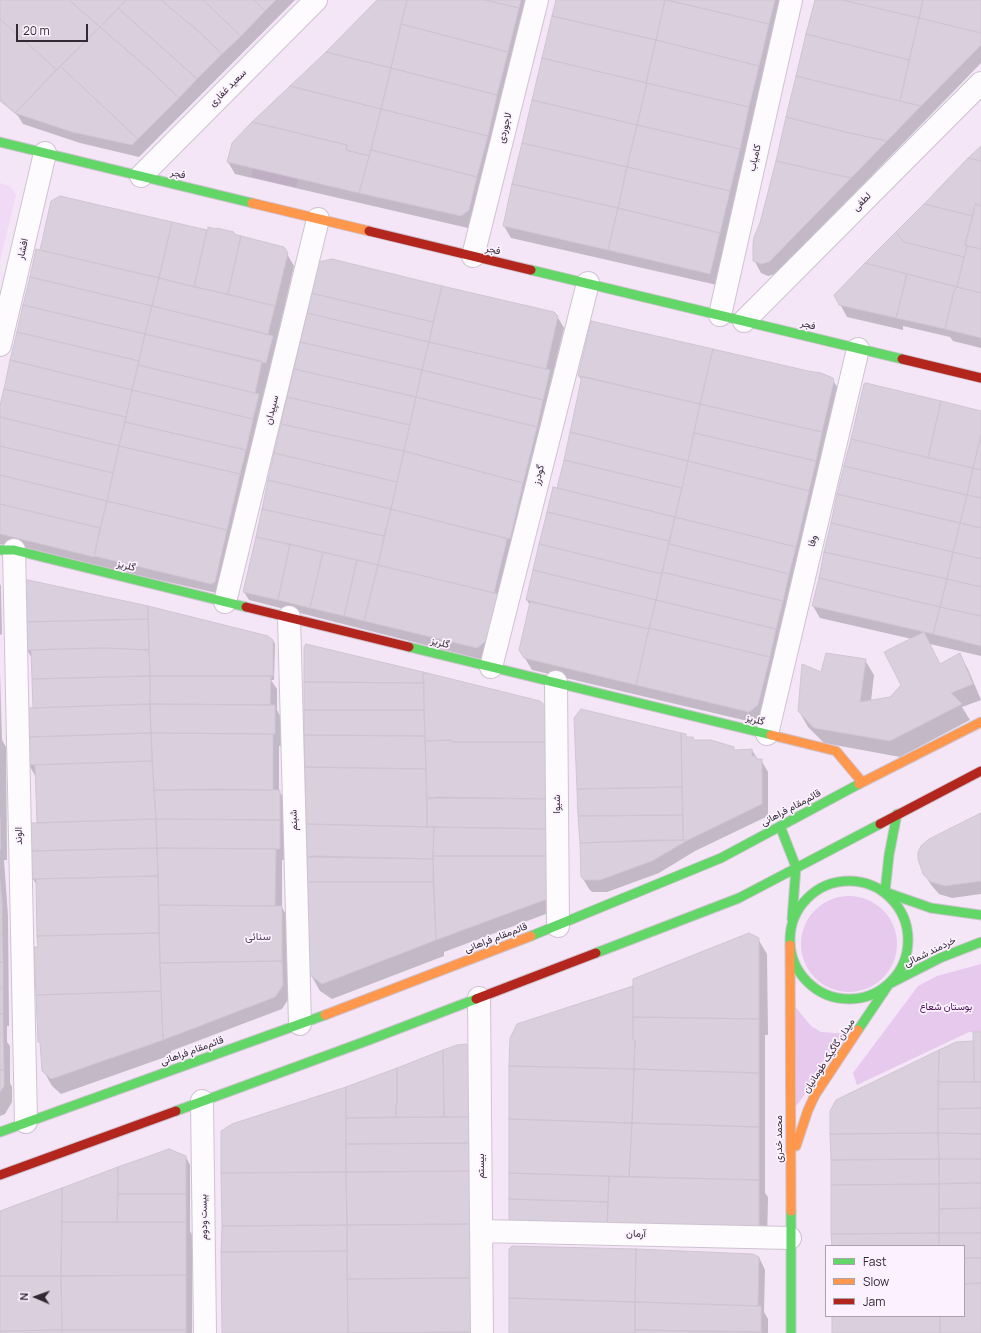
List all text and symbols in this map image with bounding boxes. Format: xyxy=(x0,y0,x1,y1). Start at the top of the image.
scale bar xyxy=(18,16,90,42)
text: 20 m xyxy=(23,22,50,39)
street label: سعید غفاری xyxy=(207,67,249,109)
street label: لاجوردی xyxy=(495,111,515,145)
street label: کامیاب xyxy=(746,143,764,173)
street label: فجر xyxy=(169,166,187,182)
street label: لطفی xyxy=(850,190,874,214)
street label: افشار xyxy=(15,237,31,261)
street label: فجر xyxy=(484,242,502,258)
street label: فجر xyxy=(799,317,817,333)
street label: سپیدان xyxy=(263,394,281,426)
street label: گودرز xyxy=(531,464,547,486)
street label: وفا xyxy=(806,534,820,548)
street label: گلریز xyxy=(115,558,137,574)
street label: گلریز xyxy=(429,635,451,651)
street label: گلریز xyxy=(744,712,766,728)
street label: قائم‌مقام فراهانی xyxy=(759,787,823,829)
street label: شیوا xyxy=(551,795,563,813)
street label: شبنم xyxy=(288,809,300,831)
street label: الوند xyxy=(13,827,25,845)
street label: قائم‌مقام فراهانی xyxy=(463,920,529,956)
district label: سنائی xyxy=(245,930,271,944)
street label: خردمند شمالی xyxy=(902,934,958,970)
park label: بوستان شعاع xyxy=(920,1001,972,1013)
street label: میدان گاگیک طومانیان xyxy=(800,1016,858,1096)
street label: قائم‌مقام فراهانی xyxy=(159,1034,225,1068)
street label: محمد خدری xyxy=(773,1115,785,1163)
street label: بیستم xyxy=(475,1154,487,1178)
street label: بیست ودوم xyxy=(198,1194,210,1240)
street label: آرمان xyxy=(626,1228,646,1240)
legend xyxy=(825,1245,965,1317)
text: Fast xyxy=(863,1253,887,1270)
text: Slow xyxy=(863,1273,889,1290)
north arrow xyxy=(16,1277,56,1317)
text: N xyxy=(16,1292,31,1301)
text: Jam xyxy=(863,1293,885,1310)

